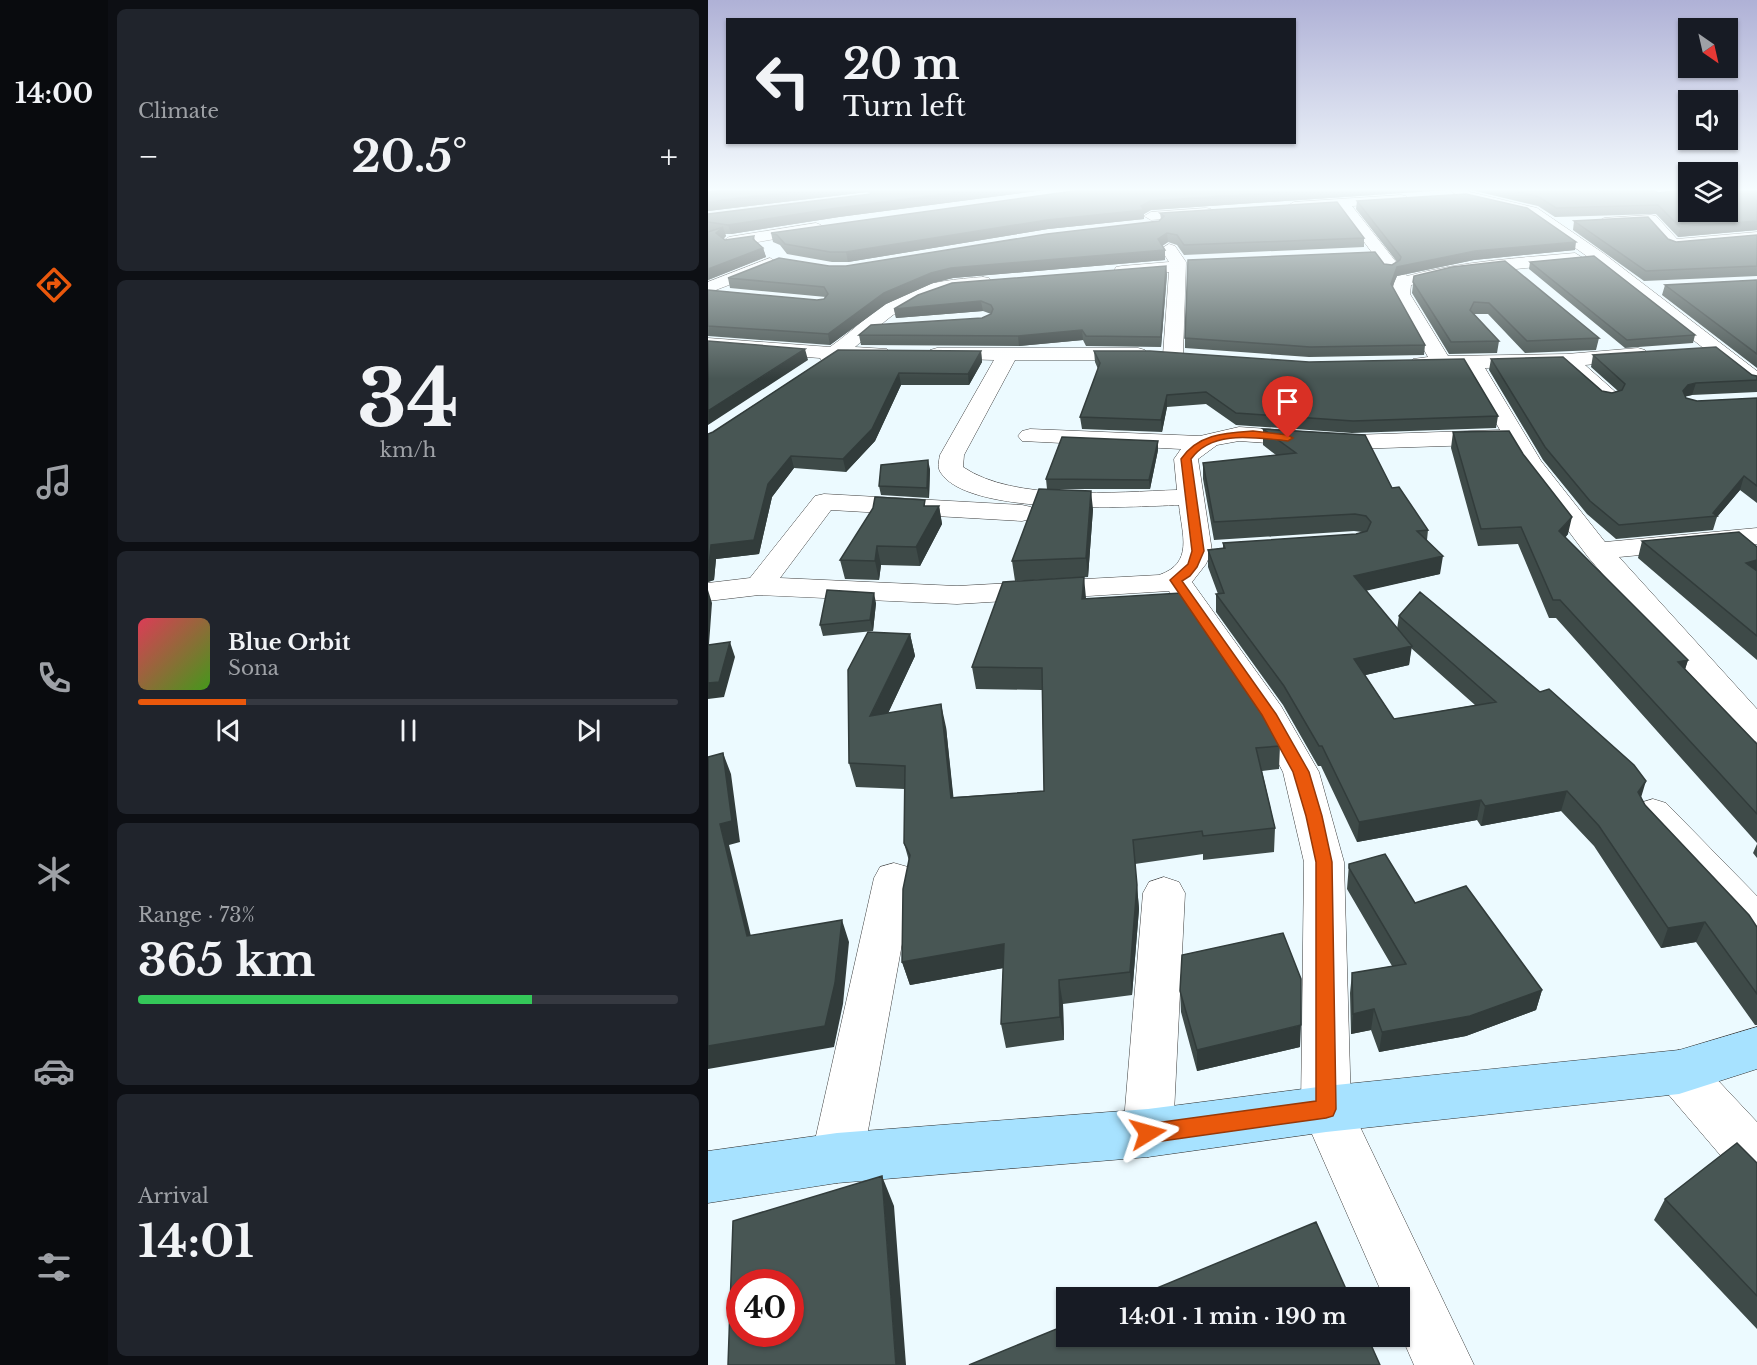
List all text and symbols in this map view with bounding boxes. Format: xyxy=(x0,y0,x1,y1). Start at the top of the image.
north arrow xyxy=(1678,18,1738,78)
map controls xyxy=(1678,18,1738,222)
text: 20 m xyxy=(843,38,960,90)
icon: left xyxy=(744,42,822,120)
text: 14:00 xyxy=(15,77,93,110)
text: Turn left xyxy=(843,90,966,123)
button: sound xyxy=(1678,90,1738,150)
text: Climate xyxy=(138,99,219,123)
text: 20.5° xyxy=(351,128,467,184)
text: − xyxy=(138,136,159,177)
text: + xyxy=(660,136,678,177)
button: layers xyxy=(1678,162,1738,222)
icon: directions xyxy=(33,264,75,306)
text: 34 xyxy=(357,350,459,447)
pin xyxy=(1262,376,1313,438)
icon: arrive xyxy=(1271,385,1304,418)
text: km/h xyxy=(380,438,436,462)
icon: music xyxy=(33,461,75,503)
text: Blue Orbit xyxy=(228,629,350,656)
text: Sona xyxy=(228,656,279,680)
icon: phone xyxy=(33,657,75,699)
icon: previous xyxy=(212,714,245,747)
icon: pause xyxy=(392,714,425,747)
icon: next xyxy=(572,714,605,747)
icon: climate xyxy=(33,853,75,895)
text: Range · 73% xyxy=(138,903,255,927)
text: 365 km xyxy=(138,932,315,988)
icon: car xyxy=(33,1050,75,1092)
position arrow xyxy=(1116,1101,1180,1165)
text: Arrival xyxy=(138,1184,209,1208)
text: 14:01 xyxy=(138,1213,254,1269)
icon: filters xyxy=(33,1246,75,1288)
speed limit sign: 40 xyxy=(726,1269,804,1347)
text: 14:01 · 1 min · 190 m xyxy=(1119,1303,1347,1330)

